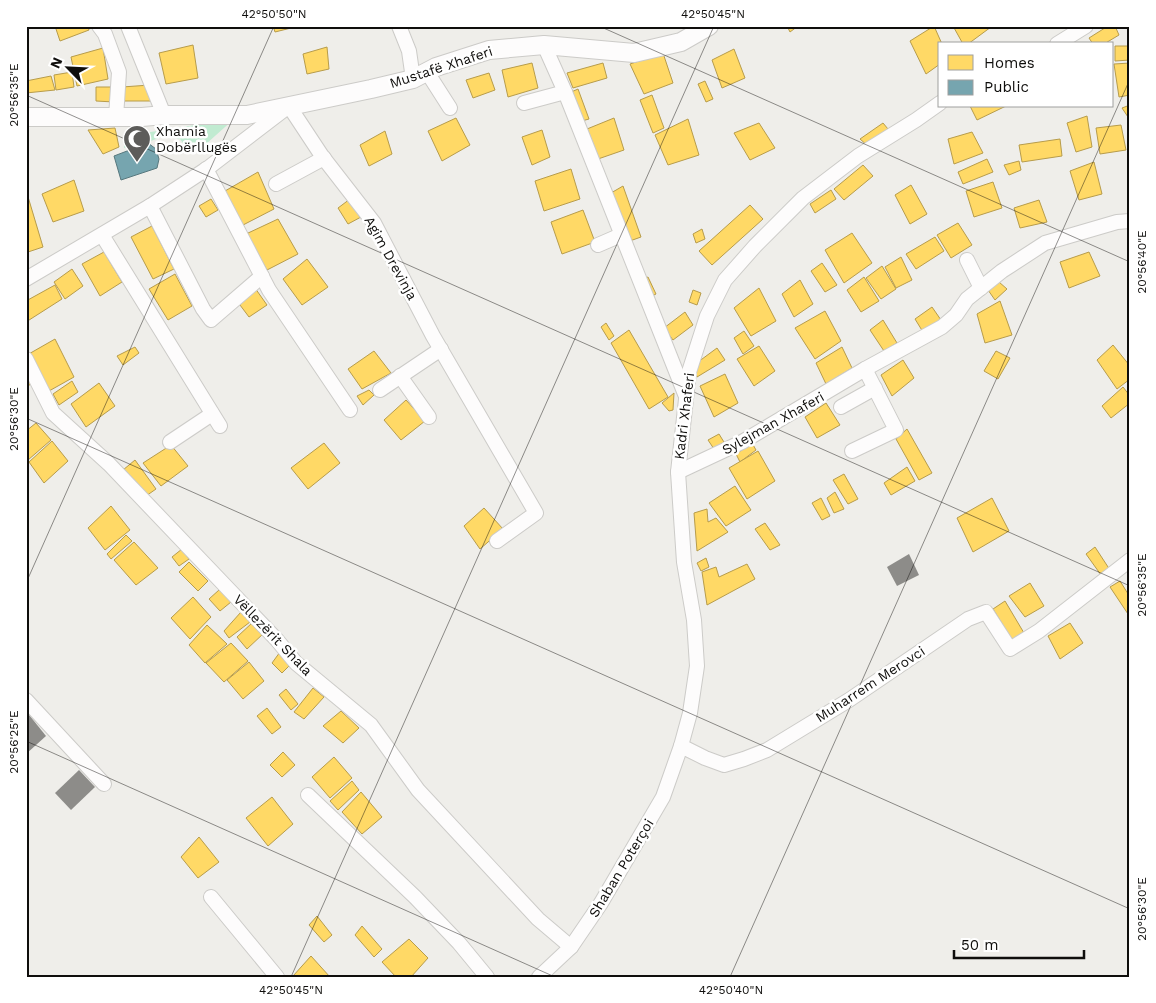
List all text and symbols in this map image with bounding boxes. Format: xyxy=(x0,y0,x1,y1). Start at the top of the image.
text: 42°50'50"N xyxy=(241,7,307,21)
text: 42°50'45"N xyxy=(681,7,745,21)
north arrow xyxy=(42,42,92,92)
legend xyxy=(938,42,1114,108)
street label: Mustafë Xhaferi xyxy=(387,43,495,91)
text: Homes xyxy=(984,54,1035,72)
text: N xyxy=(47,55,66,71)
text: 20°56'35"E xyxy=(7,63,21,127)
text: Public xyxy=(984,78,1029,96)
place label: Xhamia Dobërllugës xyxy=(156,123,237,155)
mosque icon: Xhamia Dobërllugës xyxy=(122,124,152,163)
street label: Agim Drevinja xyxy=(361,213,421,303)
text: 20°56'40"E xyxy=(1135,230,1149,294)
street label: Kadri Xhaferi xyxy=(671,372,697,460)
text: 20°56'30"E xyxy=(7,387,21,451)
street label: Sylejman Xhaferi xyxy=(719,388,827,458)
text: 20°56'35"E xyxy=(1135,553,1149,617)
street label: Vëllezërit Shala xyxy=(230,591,316,679)
street label: Muharrem Merovci xyxy=(812,643,928,725)
text: 20°56'25"E xyxy=(7,710,21,774)
street label: Shaban Poterçoi xyxy=(585,816,657,920)
text: 20°56'30"E xyxy=(1135,877,1149,941)
scale bar xyxy=(954,928,1084,960)
text: 50 m xyxy=(961,936,998,954)
text: 42°50'45"N xyxy=(259,983,323,997)
text: 42°50'40"N xyxy=(699,983,763,997)

